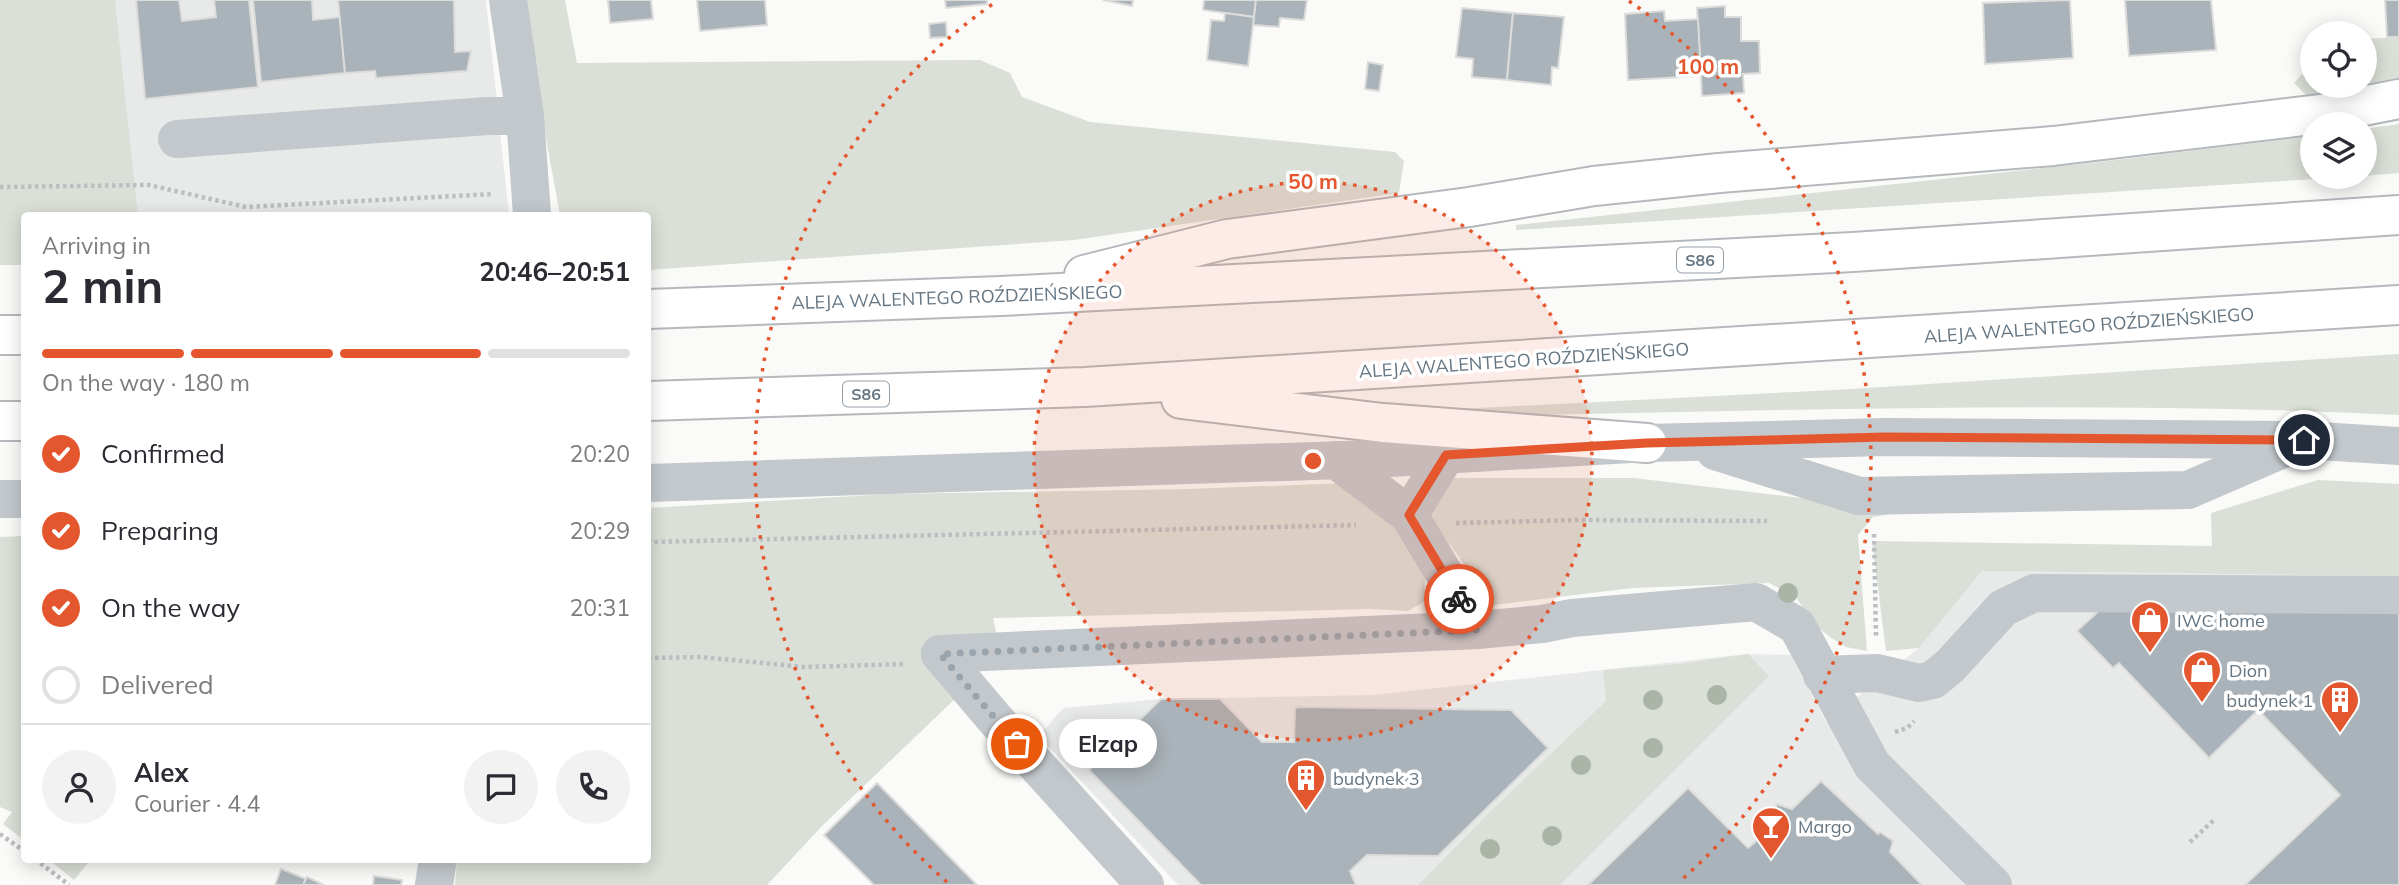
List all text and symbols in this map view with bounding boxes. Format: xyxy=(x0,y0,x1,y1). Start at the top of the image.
map controls xyxy=(2300,21,2377,189)
button: locate xyxy=(2300,21,2377,98)
text: 100 m xyxy=(1677,53,1739,79)
button: layers xyxy=(2300,112,2377,189)
text: 50 m xyxy=(1288,168,1338,194)
text: Arriving in xyxy=(42,231,151,260)
road number: S86 xyxy=(1677,248,1723,272)
text: 20:46–20:51 xyxy=(479,255,630,288)
text: 2 min xyxy=(42,257,163,315)
street label: ALEJA WALENTEGO ROŹDZIEŃSKIEGO xyxy=(791,280,1123,314)
street label: ALEJA WALENTEGO ROŹDZIEŃSKIEGO xyxy=(1923,302,2255,348)
street label: ALEJA WALENTEGO ROŹDZIEŃSKIEGO xyxy=(1358,337,1690,383)
text: On the way · 180 m xyxy=(42,368,250,397)
road number: S86 xyxy=(843,382,889,406)
pin xyxy=(2274,410,2334,470)
icon: home xyxy=(2285,421,2323,459)
icon: check xyxy=(42,435,80,473)
text: Confirmed xyxy=(101,437,225,470)
text: 20:20 xyxy=(570,439,630,468)
centre of rings xyxy=(1301,449,1325,473)
icon: check xyxy=(42,512,80,550)
text: Preparing xyxy=(101,514,219,547)
text: 20:29 xyxy=(570,516,630,545)
courier xyxy=(1424,564,1494,634)
icon: bike xyxy=(1440,580,1478,618)
icon: check xyxy=(42,589,80,627)
text: On the way xyxy=(101,591,240,624)
text: 20:31 xyxy=(570,593,630,622)
shop icon: IWC home xyxy=(2129,599,2171,654)
place label: IWC home xyxy=(2177,609,2265,632)
shop icon: Dion xyxy=(2181,649,2223,704)
place label: Dion xyxy=(2229,659,2268,682)
text: Delivered xyxy=(101,668,214,701)
building icon: budynek 1 xyxy=(2319,679,2361,734)
place label: budynek 1 xyxy=(2226,689,2313,712)
pin xyxy=(987,714,1047,774)
callout: Elzap xyxy=(1059,720,1157,768)
icon: bag xyxy=(998,725,1036,763)
text: Elzap xyxy=(1078,729,1138,758)
button: person xyxy=(42,750,116,824)
button: chat xyxy=(464,750,538,824)
button: phone xyxy=(556,750,630,824)
text: Alex xyxy=(134,756,189,789)
building icon: budynek 3 xyxy=(1285,757,1327,812)
place label: budynek 3 xyxy=(1333,767,1420,790)
text: Courier · 4.4 xyxy=(134,789,260,818)
bar icon: Margo xyxy=(1750,805,1792,860)
place label: Margo xyxy=(1798,815,1852,838)

